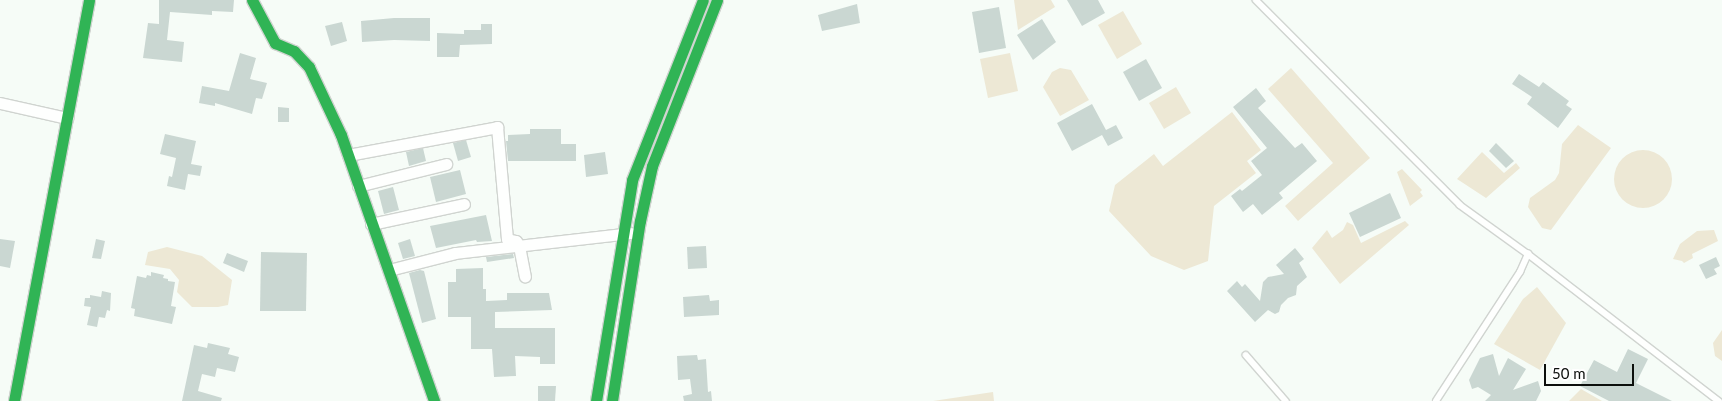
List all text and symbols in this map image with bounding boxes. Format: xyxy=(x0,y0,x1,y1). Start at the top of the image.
scale bar xyxy=(1547,354,1637,386)
text: 50 m xyxy=(1552,364,1586,382)

